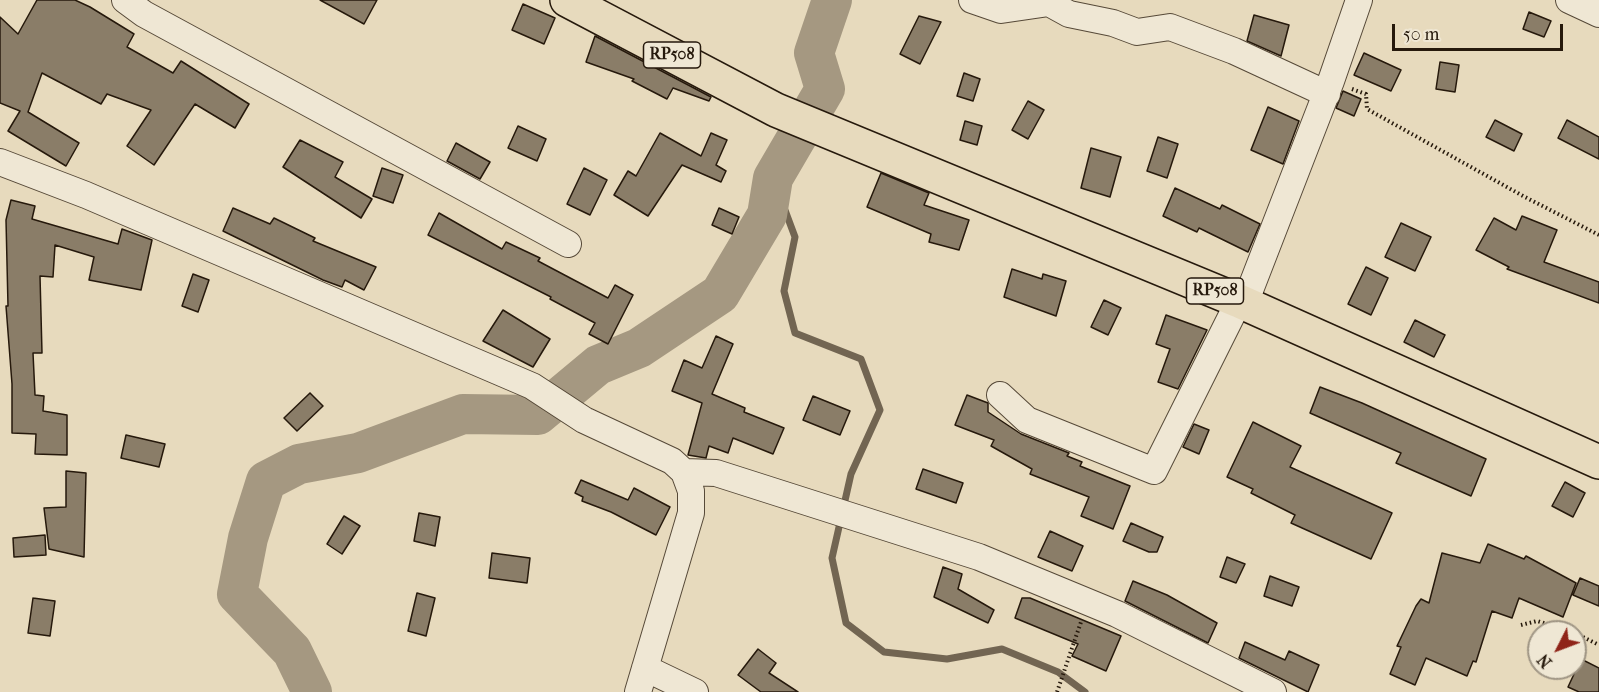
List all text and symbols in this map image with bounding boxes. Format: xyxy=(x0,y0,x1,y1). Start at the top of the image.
scale bar xyxy=(1395,12,1566,50)
text: 50 m xyxy=(1403,24,1439,45)
road number: RP508 xyxy=(644,42,700,68)
road number: RP508 xyxy=(1186,278,1244,304)
north arrow xyxy=(1527,620,1587,680)
text: N xyxy=(1534,650,1556,672)

